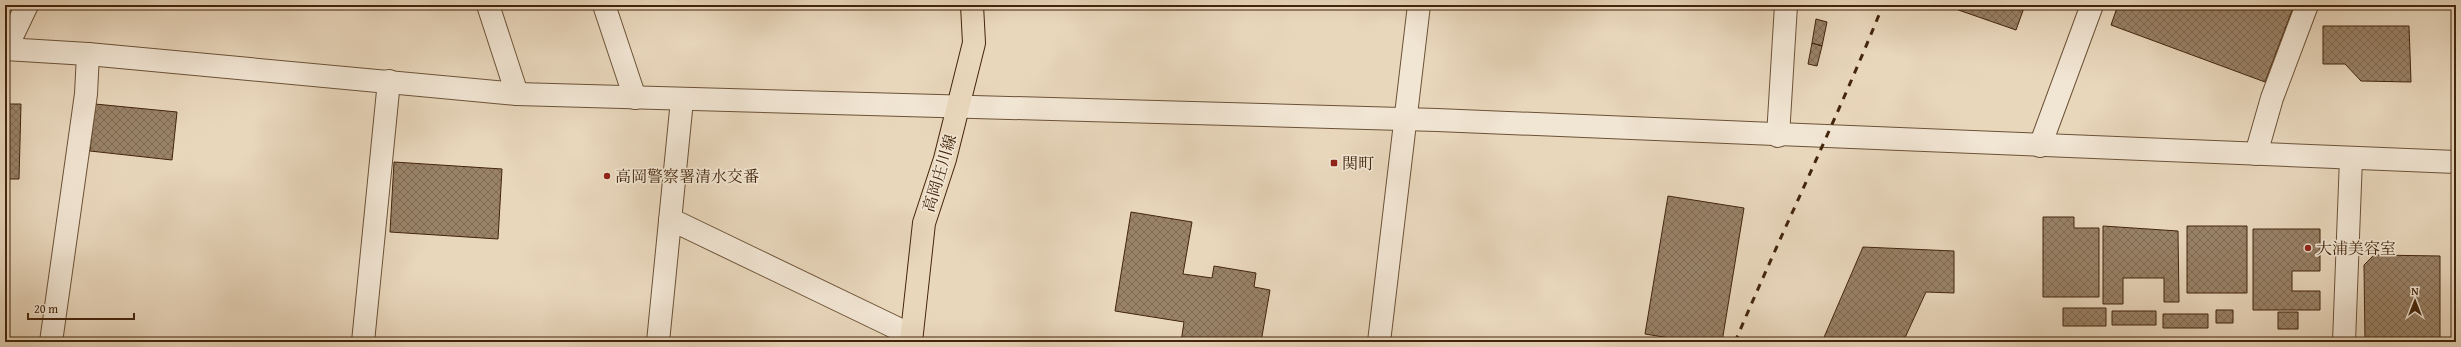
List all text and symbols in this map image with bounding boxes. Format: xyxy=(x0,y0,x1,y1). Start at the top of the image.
street label: 高岡庄川線 xyxy=(916,131,962,215)
place label: 関町 xyxy=(1342,151,1374,175)
marker: 関町 xyxy=(1329,158,1339,168)
place label: 高岡警察署清水交番 xyxy=(615,164,759,188)
marker: 高岡警察署清水交番 xyxy=(602,171,612,181)
place label: 大浦美容室 xyxy=(2316,236,2396,260)
marker: 大浦美容室 xyxy=(2303,243,2313,253)
north arrow xyxy=(2395,281,2435,321)
text: N xyxy=(2411,283,2419,299)
scale bar xyxy=(28,295,134,321)
text: 20 m xyxy=(34,300,58,317)

